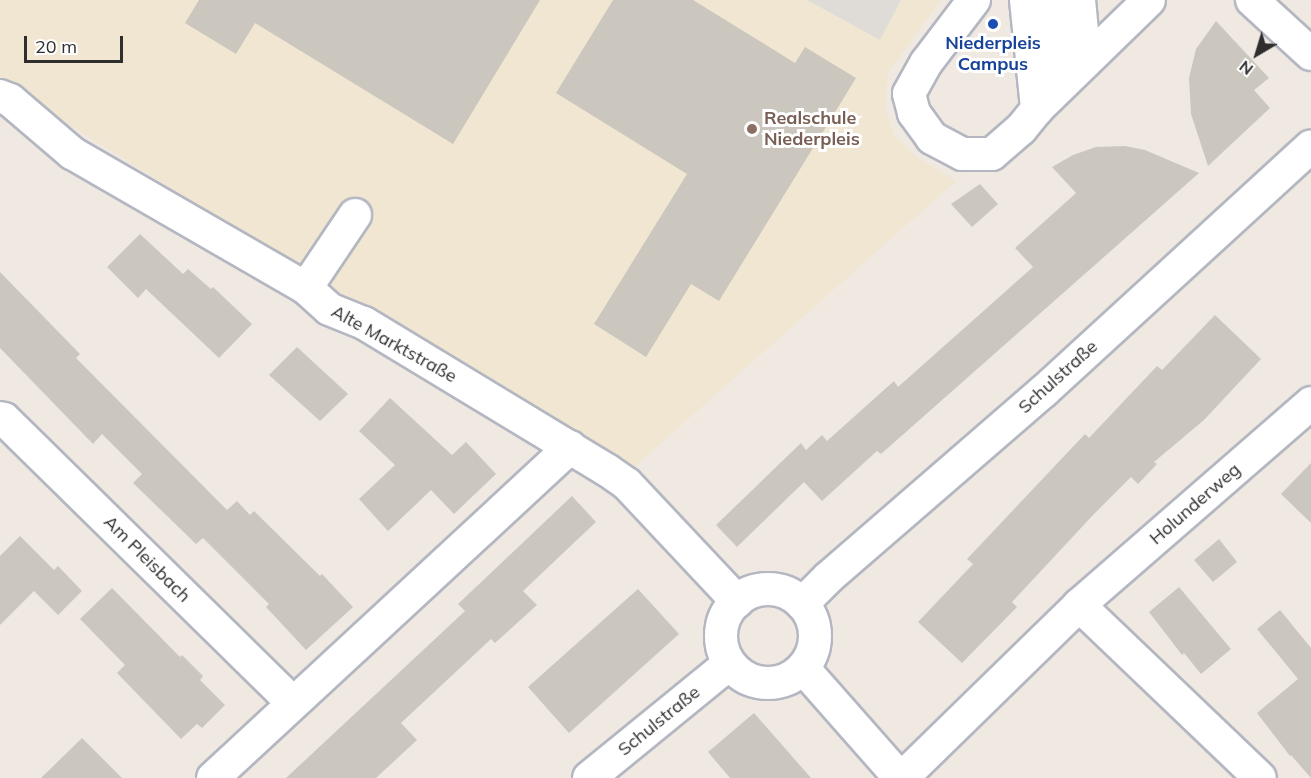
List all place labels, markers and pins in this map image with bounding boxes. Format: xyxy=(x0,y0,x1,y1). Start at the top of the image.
marker: Niederpleis Campus xyxy=(986,17,1000,31)
place label: Niederpleis Campus xyxy=(945,33,1041,76)
place label: Realschule Niederpleis xyxy=(764,108,860,150)
marker: Realschule Niederpleis xyxy=(745,122,759,136)

